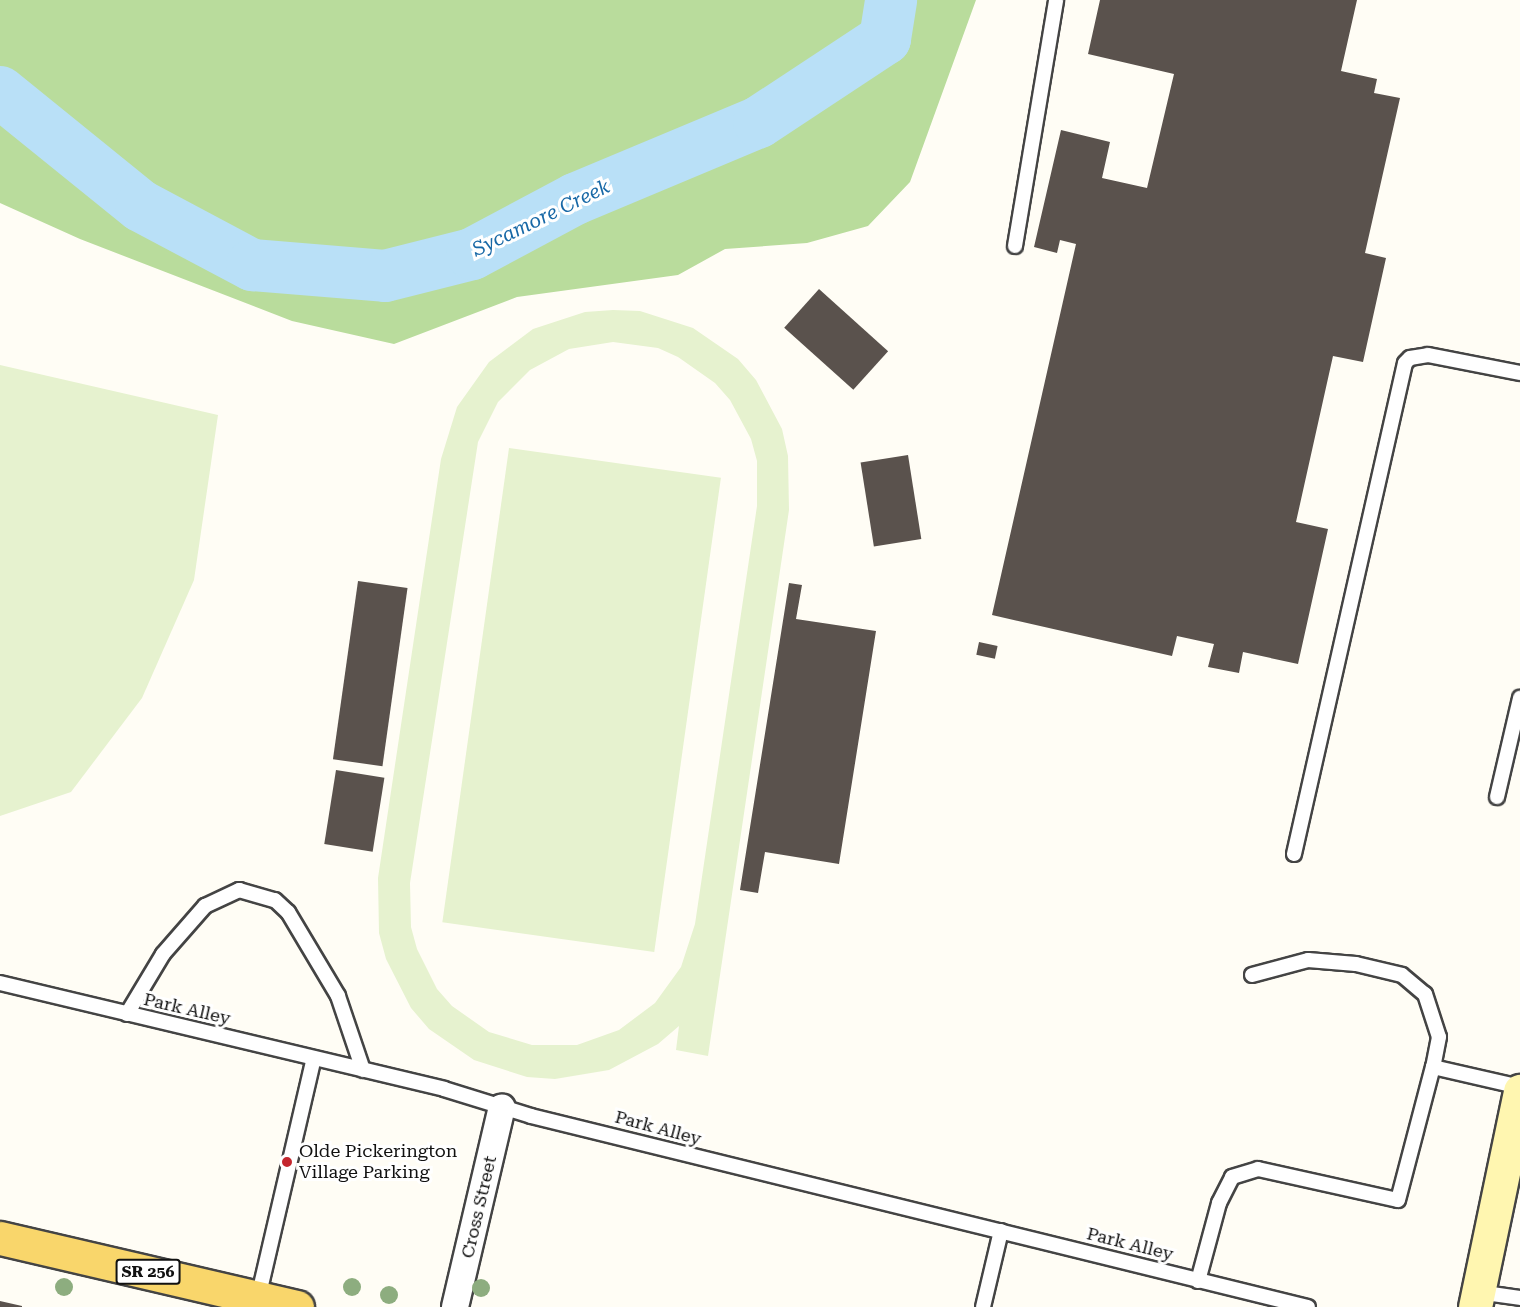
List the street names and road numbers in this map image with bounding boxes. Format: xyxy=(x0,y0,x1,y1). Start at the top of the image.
street label: Park Alley xyxy=(141,989,233,1029)
street label: Park Alley xyxy=(612,1106,704,1150)
street label: Cross Street xyxy=(457,1154,501,1260)
street label: Park Alley xyxy=(1084,1223,1176,1265)
road number: SR 256 xyxy=(115,1259,181,1285)

